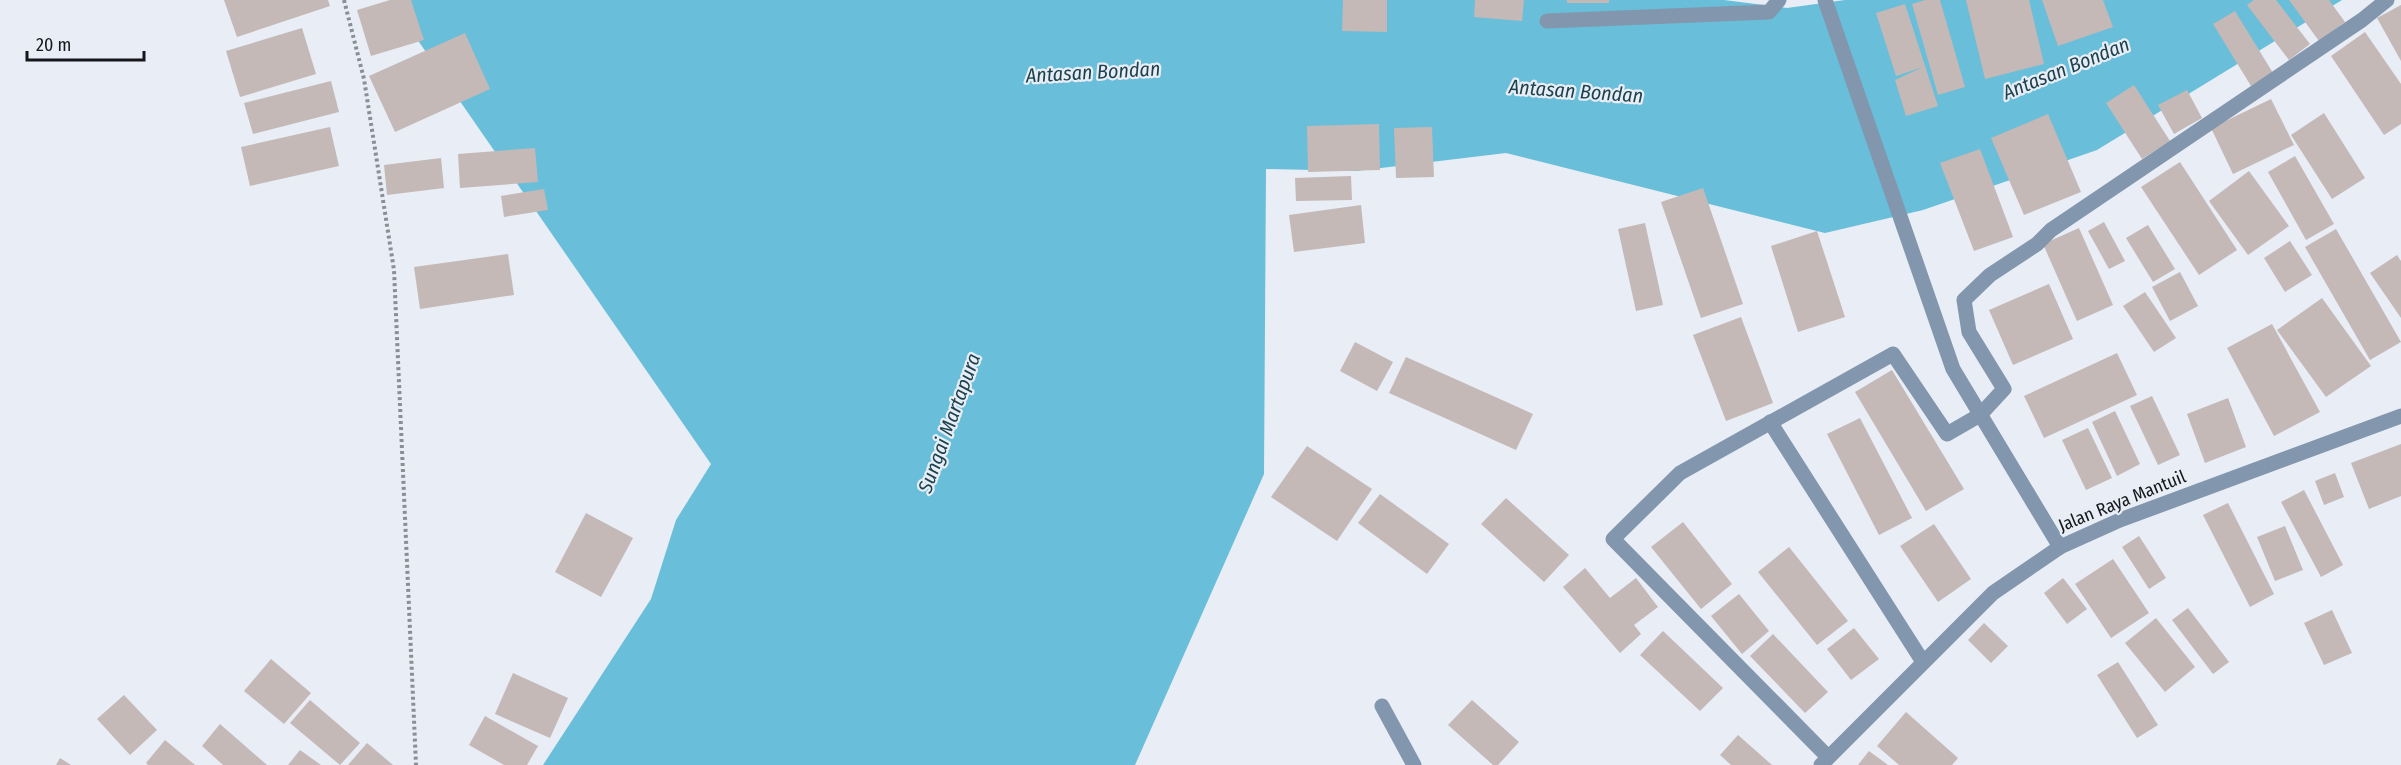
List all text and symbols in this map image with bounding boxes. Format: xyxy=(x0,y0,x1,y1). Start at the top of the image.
scale bar xyxy=(27,24,144,62)
water label: Antasan Bondan xyxy=(1998,32,2133,105)
text: 20 m xyxy=(36,34,71,56)
water label: Antasan Bondan xyxy=(1024,56,1161,88)
water label: Antasan Bondan xyxy=(1507,74,1644,108)
water label: Sungai Martapura xyxy=(912,350,985,497)
street label: Jalan Raya Mantuil xyxy=(2055,465,2189,537)

